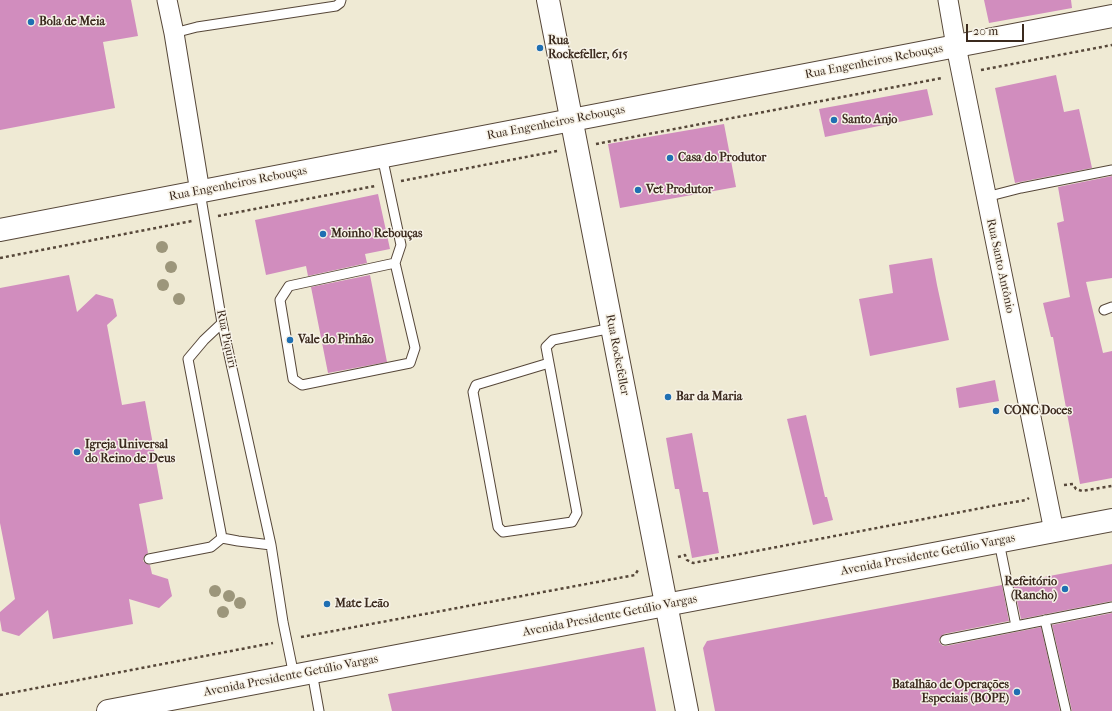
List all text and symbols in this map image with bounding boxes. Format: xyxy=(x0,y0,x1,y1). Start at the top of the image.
place label: Bola de Meia xyxy=(39,15,105,29)
scale bar xyxy=(968,16,1026,42)
marker: Bola de Meia xyxy=(26,17,36,27)
text: 20 m xyxy=(973,24,998,38)
place label: Rua Rockefeller, 615 xyxy=(548,34,628,62)
street label: Rua Engenheiros Rebouças xyxy=(804,42,944,82)
marker: Rua Rockefeller, 615 xyxy=(535,43,545,53)
street label: Rua Engenheiros Rebouças xyxy=(486,103,626,143)
place label: Santo Anjo xyxy=(842,113,897,127)
marker: Santo Anjo xyxy=(829,115,839,125)
place label: Casa do Produtor xyxy=(678,151,766,165)
marker: Casa do Produtor xyxy=(665,153,675,163)
street label: Rua Engenheiros Rebouças xyxy=(168,164,308,204)
place label: Vet Produtor xyxy=(646,183,713,197)
marker: Vet Produtor xyxy=(633,185,643,195)
street label: Rua Santo Antônio xyxy=(983,217,1017,315)
place label: Moinho Rebouças xyxy=(331,227,422,241)
marker: Moinho Rebouças xyxy=(318,229,328,239)
street label: Rua Piquiri xyxy=(213,308,239,370)
street label: Rua Rockefeller xyxy=(602,313,632,397)
place label: Vale do Pinhão xyxy=(298,333,374,347)
marker: Vale do Pinhão xyxy=(285,335,295,345)
place label: Bar da Maria xyxy=(676,390,742,404)
marker: Bar da Maria xyxy=(663,392,673,402)
place label: CONC Doces xyxy=(1004,404,1072,418)
marker: CONC Doces xyxy=(991,406,1001,416)
place label: Igreja Universal do Reino de Deus xyxy=(85,438,175,466)
marker: Igreja Universal do Reino de Deus xyxy=(72,447,82,457)
street label: Avenida Presidente Getúlio Vargas xyxy=(839,531,1017,579)
place label: Refeitório (Rancho) xyxy=(1004,575,1057,603)
marker: Refeitório (Rancho) xyxy=(1060,584,1070,594)
street label: Avenida Presidente Getúlio Vargas xyxy=(521,592,699,640)
place label: Mate Leão xyxy=(335,597,389,611)
marker: Mate Leão xyxy=(322,599,332,609)
street label: Avenida Presidente Getúlio Vargas xyxy=(202,652,380,700)
place label: Batalhão de Operações Especiais (BOPE) xyxy=(892,678,1009,706)
marker: Batalhão de Operações Especiais (BOPE) xyxy=(1012,687,1022,697)

